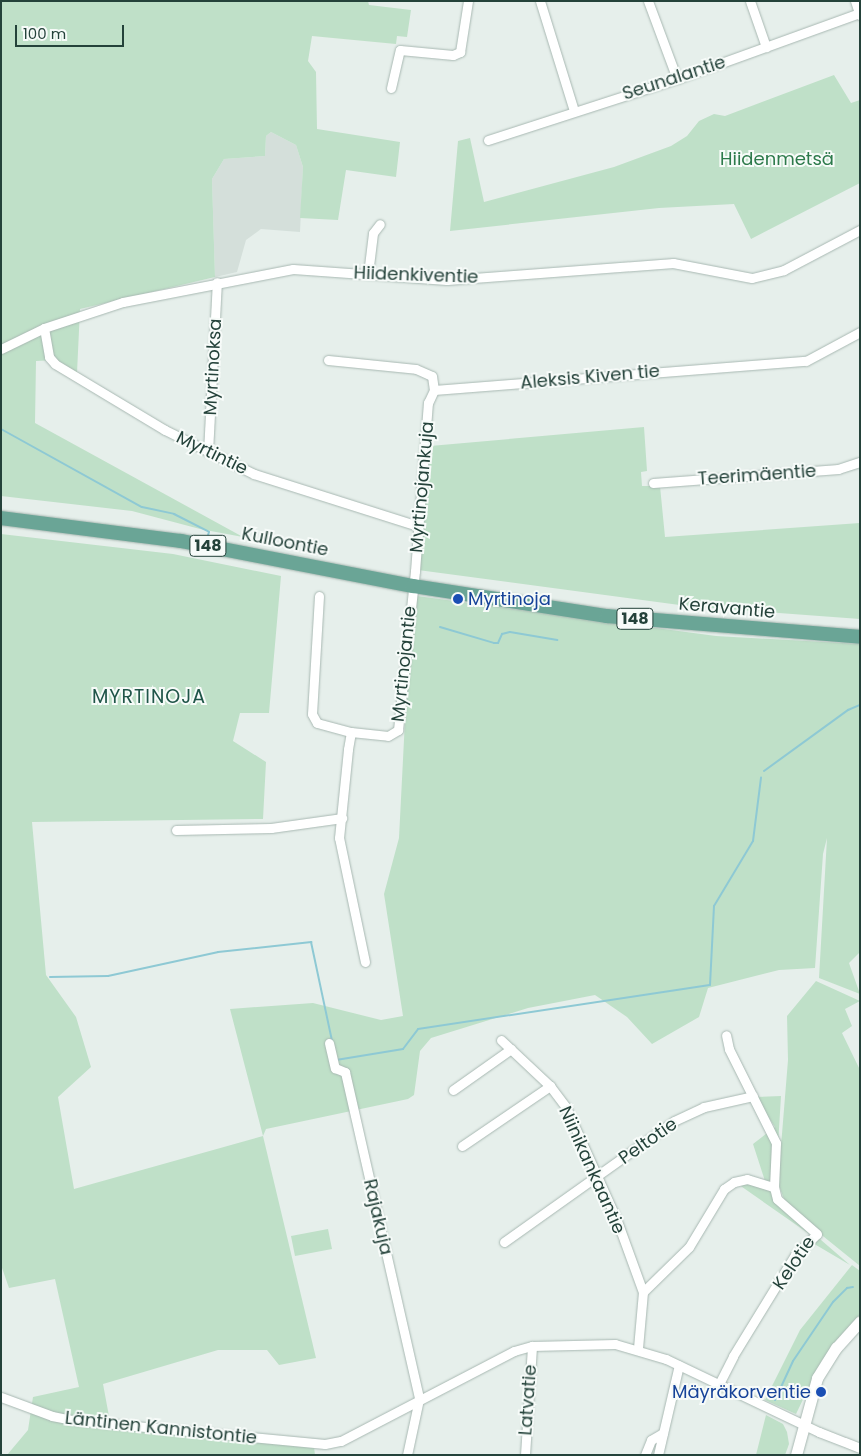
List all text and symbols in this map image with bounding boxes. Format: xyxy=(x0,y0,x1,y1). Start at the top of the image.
scale bar xyxy=(18,15,126,47)
text: 100 m xyxy=(23,23,66,44)
street label: Seunalantie xyxy=(620,51,728,105)
park label: Hiidenmetsä xyxy=(720,148,834,170)
street label: Hiidenkiventie xyxy=(353,262,479,288)
street label: Myrtinoksa xyxy=(200,318,226,416)
street label: Aleksis Kiven tie xyxy=(519,360,661,394)
street label: Myrtinojankuja xyxy=(405,420,439,554)
street label: Myrtintie xyxy=(173,426,251,480)
street label: Teerimäentie xyxy=(697,460,817,490)
street label: Kulloontie xyxy=(240,523,330,561)
road number: 148 xyxy=(189,532,227,560)
place label: Myrtinoja xyxy=(468,588,551,610)
marker: Myrtinoja xyxy=(452,593,464,605)
street label: Keravantie xyxy=(678,593,776,623)
street label: Myrtinojantie xyxy=(387,605,421,723)
road number: 148 xyxy=(616,606,654,632)
district label: MYRTINOJA xyxy=(91,686,207,708)
street label: Niinikankaantie xyxy=(554,1103,630,1237)
street label: Peltotie xyxy=(615,1113,681,1169)
street label: Rajakuja xyxy=(359,1177,397,1257)
street label: Kelotie xyxy=(768,1232,820,1294)
street label: Latvatie xyxy=(515,1364,541,1436)
place label: Mäyräkorventie xyxy=(672,1381,811,1403)
marker: Mäyräkorventie xyxy=(815,1386,827,1398)
street label: Läntinen Kannistontie xyxy=(64,1407,258,1449)

